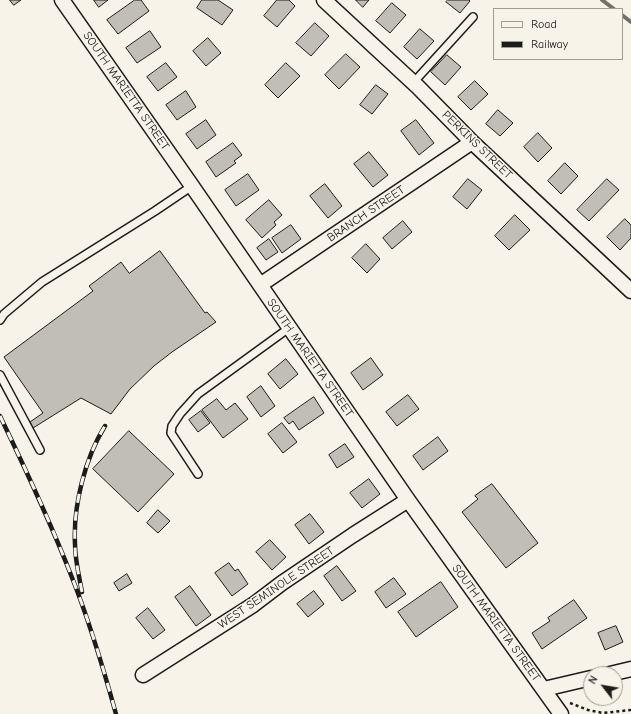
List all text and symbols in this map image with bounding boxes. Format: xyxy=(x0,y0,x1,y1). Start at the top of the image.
legend xyxy=(493,8,623,60)
text: Road xyxy=(531,17,557,31)
street label: SOUTH MARIETTA STREET xyxy=(80,29,172,153)
text: Railway xyxy=(531,37,568,51)
street label: PERKINS STREET xyxy=(439,108,515,182)
street label: BRANCH STREET xyxy=(325,183,407,245)
street label: SOUTH MARIETTA STREET xyxy=(264,296,356,420)
street label: WEST SEMINOLE STREET xyxy=(215,544,337,632)
street label: SOUTH MARIETTA STREET xyxy=(449,562,543,684)
north arrow xyxy=(583,666,623,706)
text: N xyxy=(586,674,601,687)

